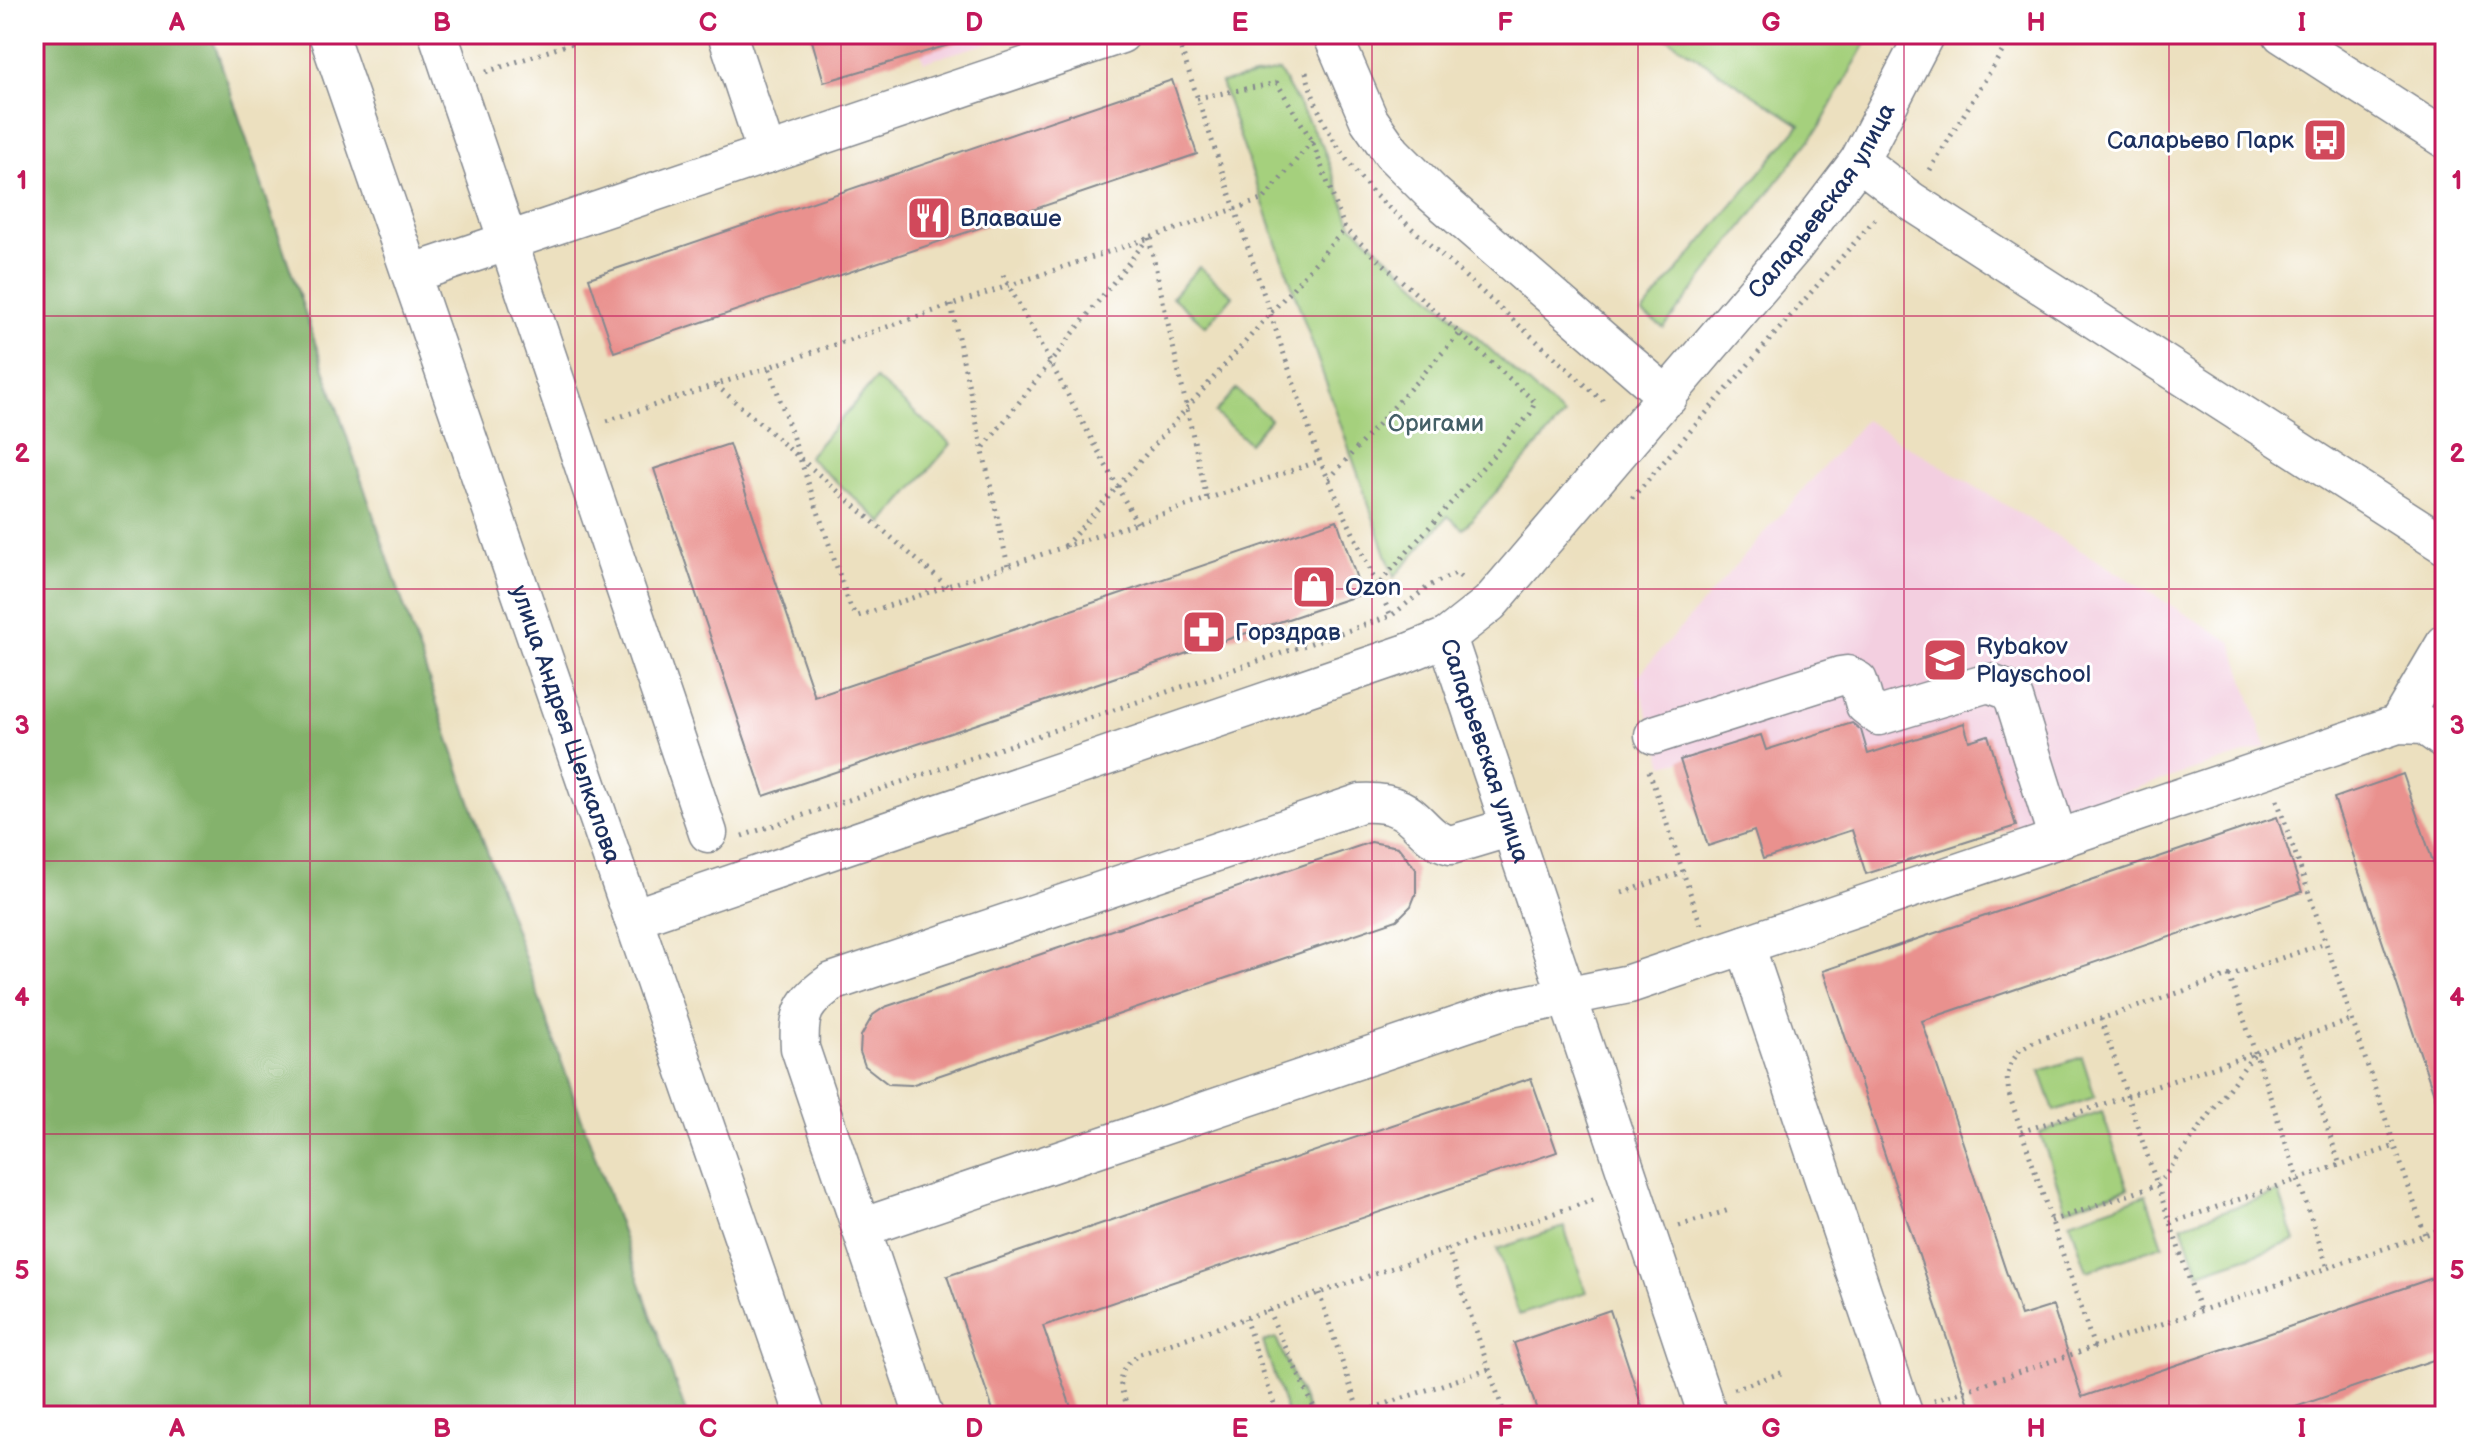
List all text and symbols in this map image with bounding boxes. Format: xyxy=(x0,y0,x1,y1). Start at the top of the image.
text: A xyxy=(168,8,185,39)
text: B xyxy=(433,8,451,39)
text: C xyxy=(699,8,717,39)
text: D xyxy=(965,8,983,39)
text: E xyxy=(1232,8,1249,39)
text: F xyxy=(1497,8,1513,39)
text: G xyxy=(1761,8,1781,39)
text: H xyxy=(2026,8,2046,39)
text: I xyxy=(2298,8,2306,39)
street label: Саларьевская улица xyxy=(1742,98,1901,305)
bus stop icon: Саларьево Парк xyxy=(2301,116,2349,164)
place label: Саларьево Парк xyxy=(2107,126,2294,155)
text: 1 xyxy=(17,166,27,197)
text: 1 xyxy=(2452,166,2462,197)
restaurant icon: Влаваше xyxy=(905,194,953,242)
place label: Влаваше xyxy=(960,204,1062,233)
park label: Оригами xyxy=(1388,409,1484,438)
text: 2 xyxy=(14,439,30,470)
text: 2 xyxy=(2449,439,2465,470)
shop icon: Ozon xyxy=(1290,563,1338,611)
place label: Ozon xyxy=(1345,573,1401,602)
street label: улица Андрея Щелкалова xyxy=(504,581,627,867)
pharmacy icon: Горздрав xyxy=(1180,608,1228,656)
place label: Горздрав xyxy=(1235,618,1341,647)
place label: Rybakov Playschool xyxy=(1976,632,2091,689)
street label: Саларьевская улица xyxy=(1434,635,1536,867)
school or university icon: Rybakov Playschool xyxy=(1921,636,1969,684)
text: 3 xyxy=(14,711,30,742)
text: 3 xyxy=(2449,711,2465,742)
text: 4 xyxy=(14,983,30,1014)
text: 4 xyxy=(2449,983,2465,1014)
text: 5 xyxy=(14,1256,30,1287)
text: 5 xyxy=(2449,1256,2465,1287)
text: A xyxy=(168,1414,185,1445)
text: B xyxy=(433,1414,451,1445)
text: C xyxy=(699,1414,717,1445)
text: D xyxy=(965,1414,983,1445)
text: E xyxy=(1232,1414,1249,1445)
text: F xyxy=(1497,1414,1513,1445)
text: G xyxy=(1761,1414,1781,1445)
text: H xyxy=(2026,1414,2046,1445)
text: I xyxy=(2298,1414,2306,1445)

